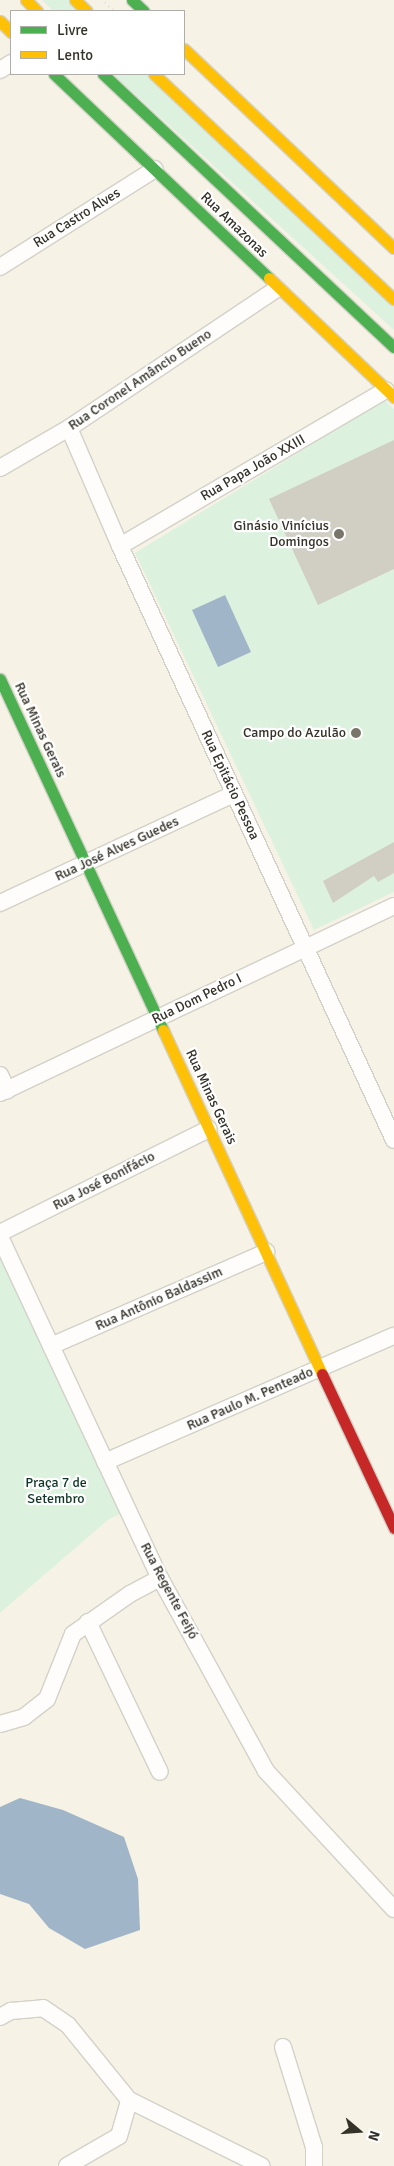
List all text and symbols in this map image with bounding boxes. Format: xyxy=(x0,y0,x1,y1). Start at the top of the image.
legend xyxy=(10,10,185,75)
text: Livre xyxy=(57,21,88,39)
text: Lento xyxy=(57,46,93,64)
street label: Rua Castro Alves xyxy=(30,185,124,251)
street label: Rua Amazonas xyxy=(197,189,271,261)
street label: Rua Coronel Amâncio Bueno xyxy=(65,326,215,434)
street label: Rua Papa João XXIII xyxy=(198,431,308,505)
place label: Ginásio Vinícius Domingos xyxy=(234,518,329,550)
marker: Ginásio Vinícius Domingos xyxy=(333,528,345,540)
street label: Rua Minas Gerais xyxy=(11,680,69,780)
place label: Campo do Azulão xyxy=(243,725,346,741)
marker: Campo do Azulão xyxy=(350,727,362,739)
street label: Rua Epitácio Pessoa xyxy=(197,728,263,842)
street label: Rua José Alves Guedes xyxy=(52,813,182,885)
street label: Rua Dom Pedro I xyxy=(149,970,245,1028)
street label: Rua Minas Gerais xyxy=(182,1047,240,1147)
street label: Rua José Bonifácio xyxy=(50,1148,158,1214)
street label: Rua Antônio Baldassim xyxy=(93,1263,225,1335)
street label: Rua Paulo M. Penteado xyxy=(184,1364,316,1434)
park label: Praça 7 de Setembro xyxy=(25,1475,87,1508)
street label: Rua Regente Feijó xyxy=(136,1540,202,1642)
north arrow xyxy=(334,2106,384,2156)
text: N xyxy=(364,2129,383,2143)

